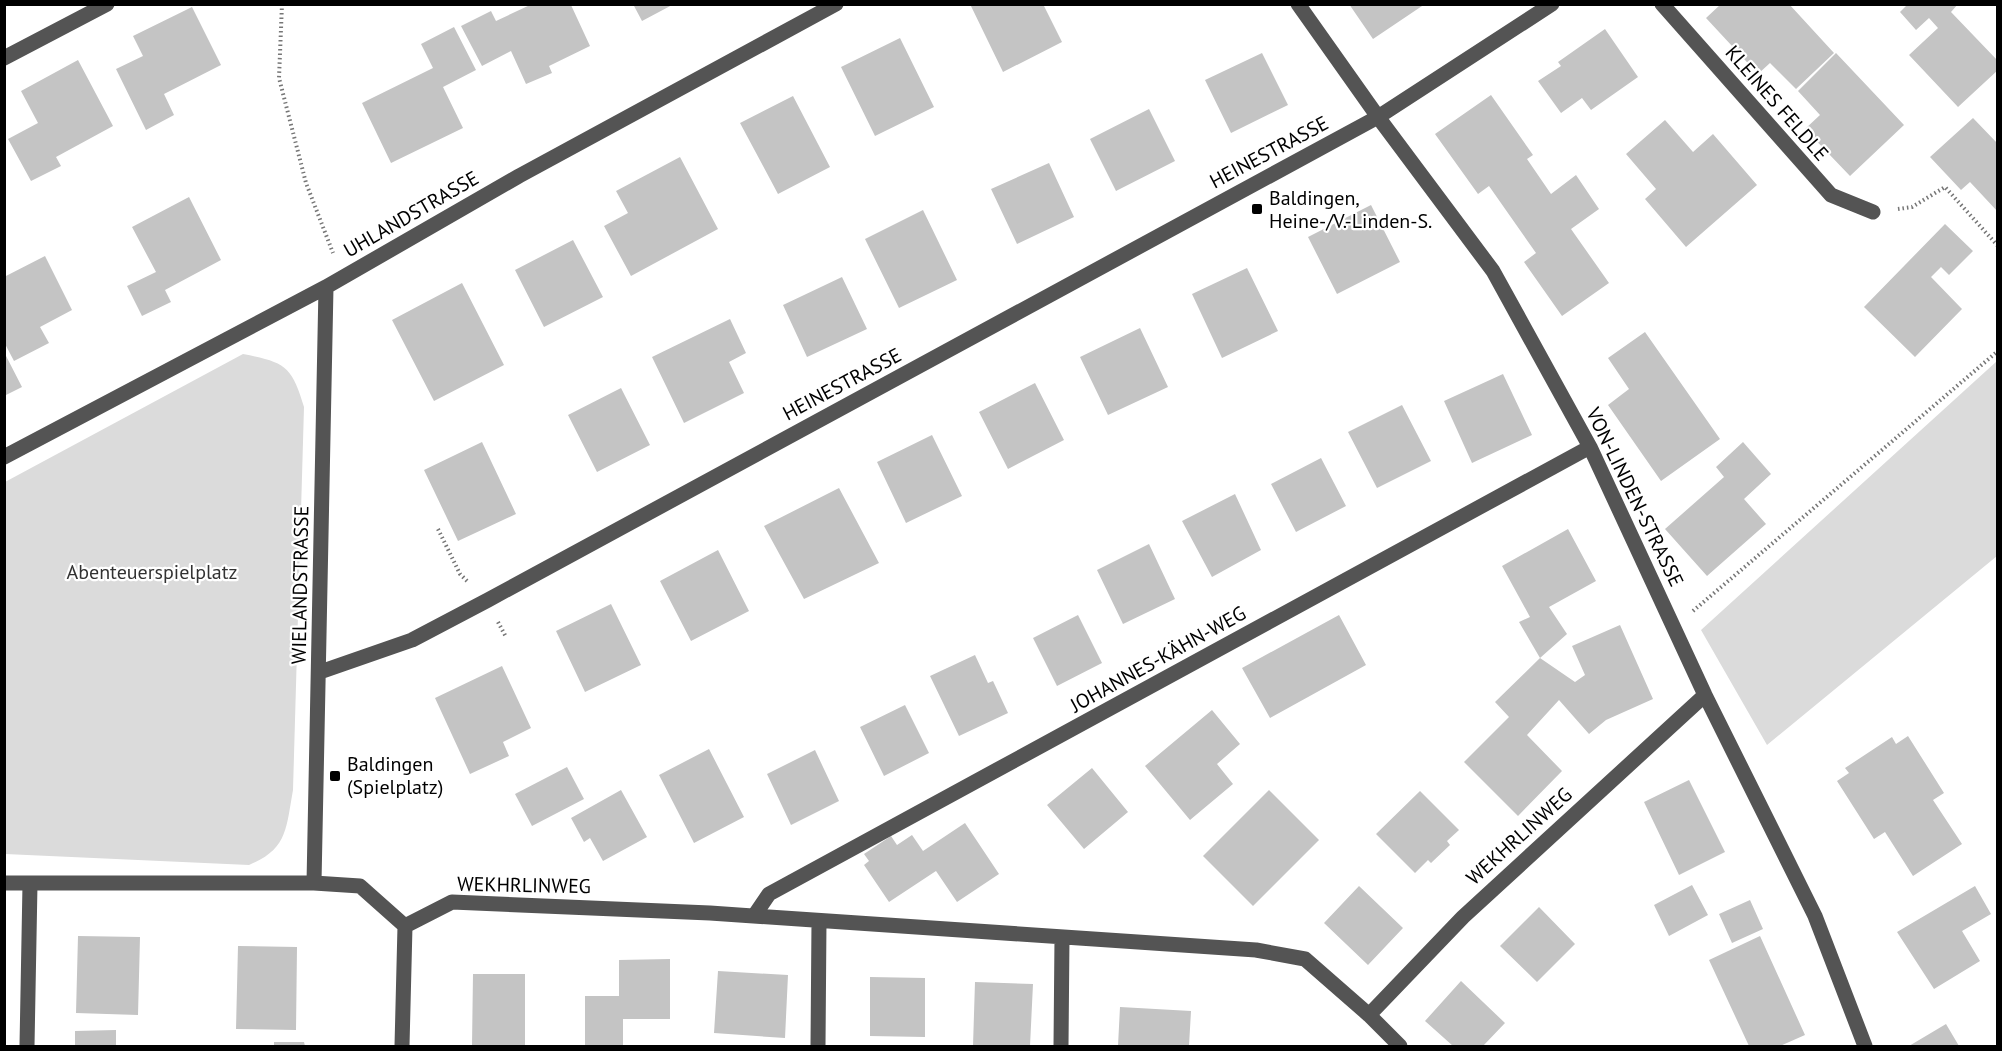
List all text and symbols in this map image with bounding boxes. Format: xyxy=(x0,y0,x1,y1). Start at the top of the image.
street label: KLEINES FELDLE xyxy=(1720,40,1834,166)
street label: HEINESTRASSE xyxy=(1205,110,1333,194)
street label: UHLANDSTRASSE xyxy=(339,165,483,263)
place label: Baldingen, Heine-/V.-Linden-S. xyxy=(1269,185,1432,234)
marker: Baldingen, Heine-/V.-Linden-S. xyxy=(1250,202,1264,216)
street label: HEINESTRASSE xyxy=(778,342,906,426)
street label: VON-LINDEN-STRASSE xyxy=(1580,402,1690,591)
street label: WIELANDSTRASSE xyxy=(286,506,314,664)
park label: Abenteuerspielplatz xyxy=(67,559,237,585)
street label: JOHANNES-KÄHN-WEG xyxy=(1065,600,1250,719)
place label: Baldingen (Spielplatz) xyxy=(347,751,443,800)
marker: Baldingen (Spielplatz) xyxy=(328,769,342,783)
street label: WEKHRLINWEG xyxy=(1461,782,1577,890)
street label: WEKHRLINWEG xyxy=(457,871,591,899)

